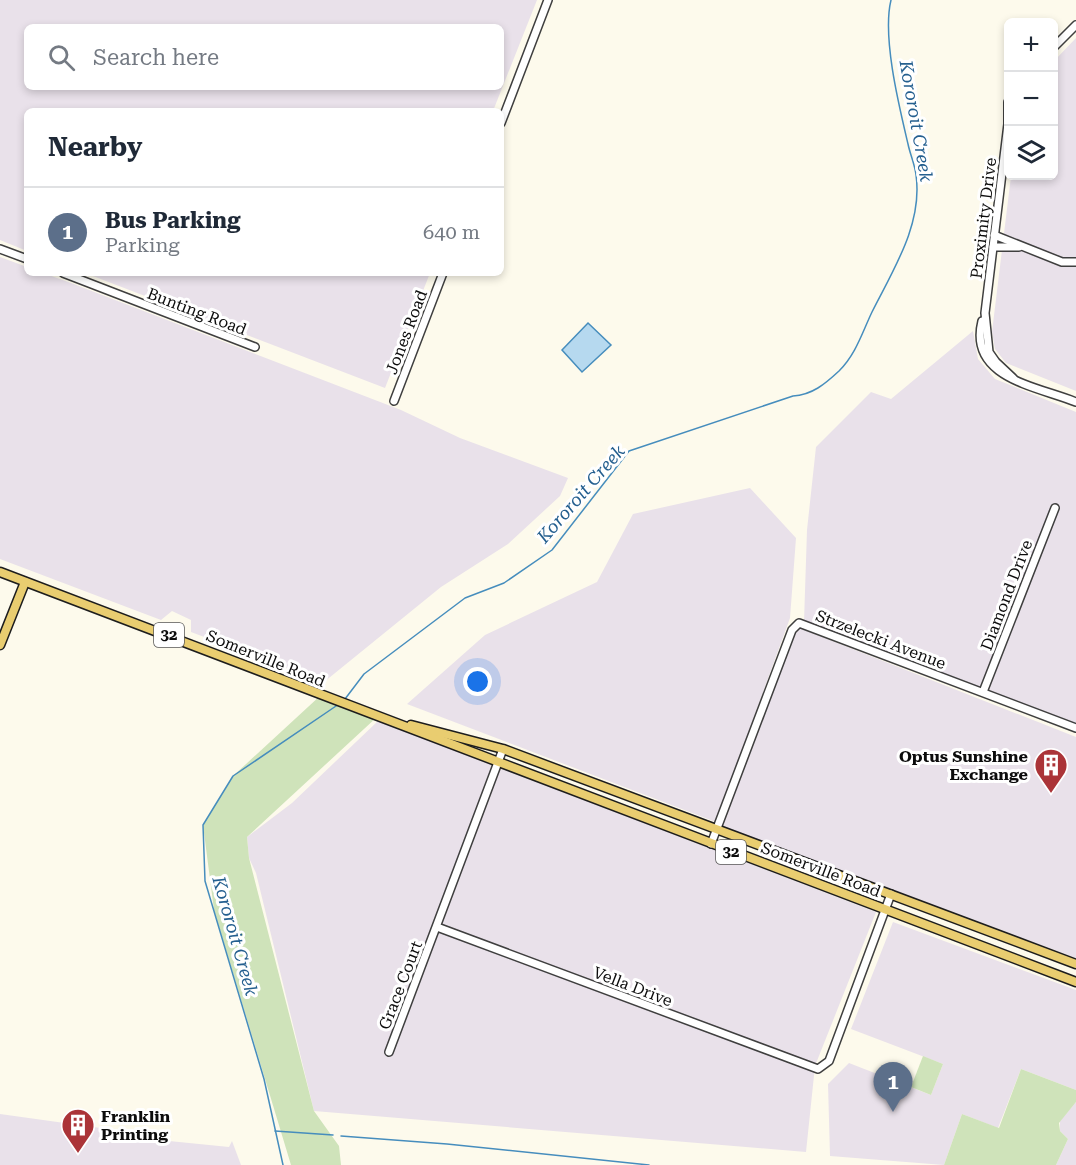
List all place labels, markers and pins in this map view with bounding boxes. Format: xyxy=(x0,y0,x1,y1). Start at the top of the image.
place label: Optus Sunshine Exchange xyxy=(899,747,1028,784)
building icon: Optus Sunshine Exchange xyxy=(1033,747,1069,794)
pin: 1 xyxy=(874,1062,912,1112)
building icon: Franklin Printing xyxy=(60,1107,96,1154)
place label: Franklin Printing xyxy=(101,1107,170,1144)

